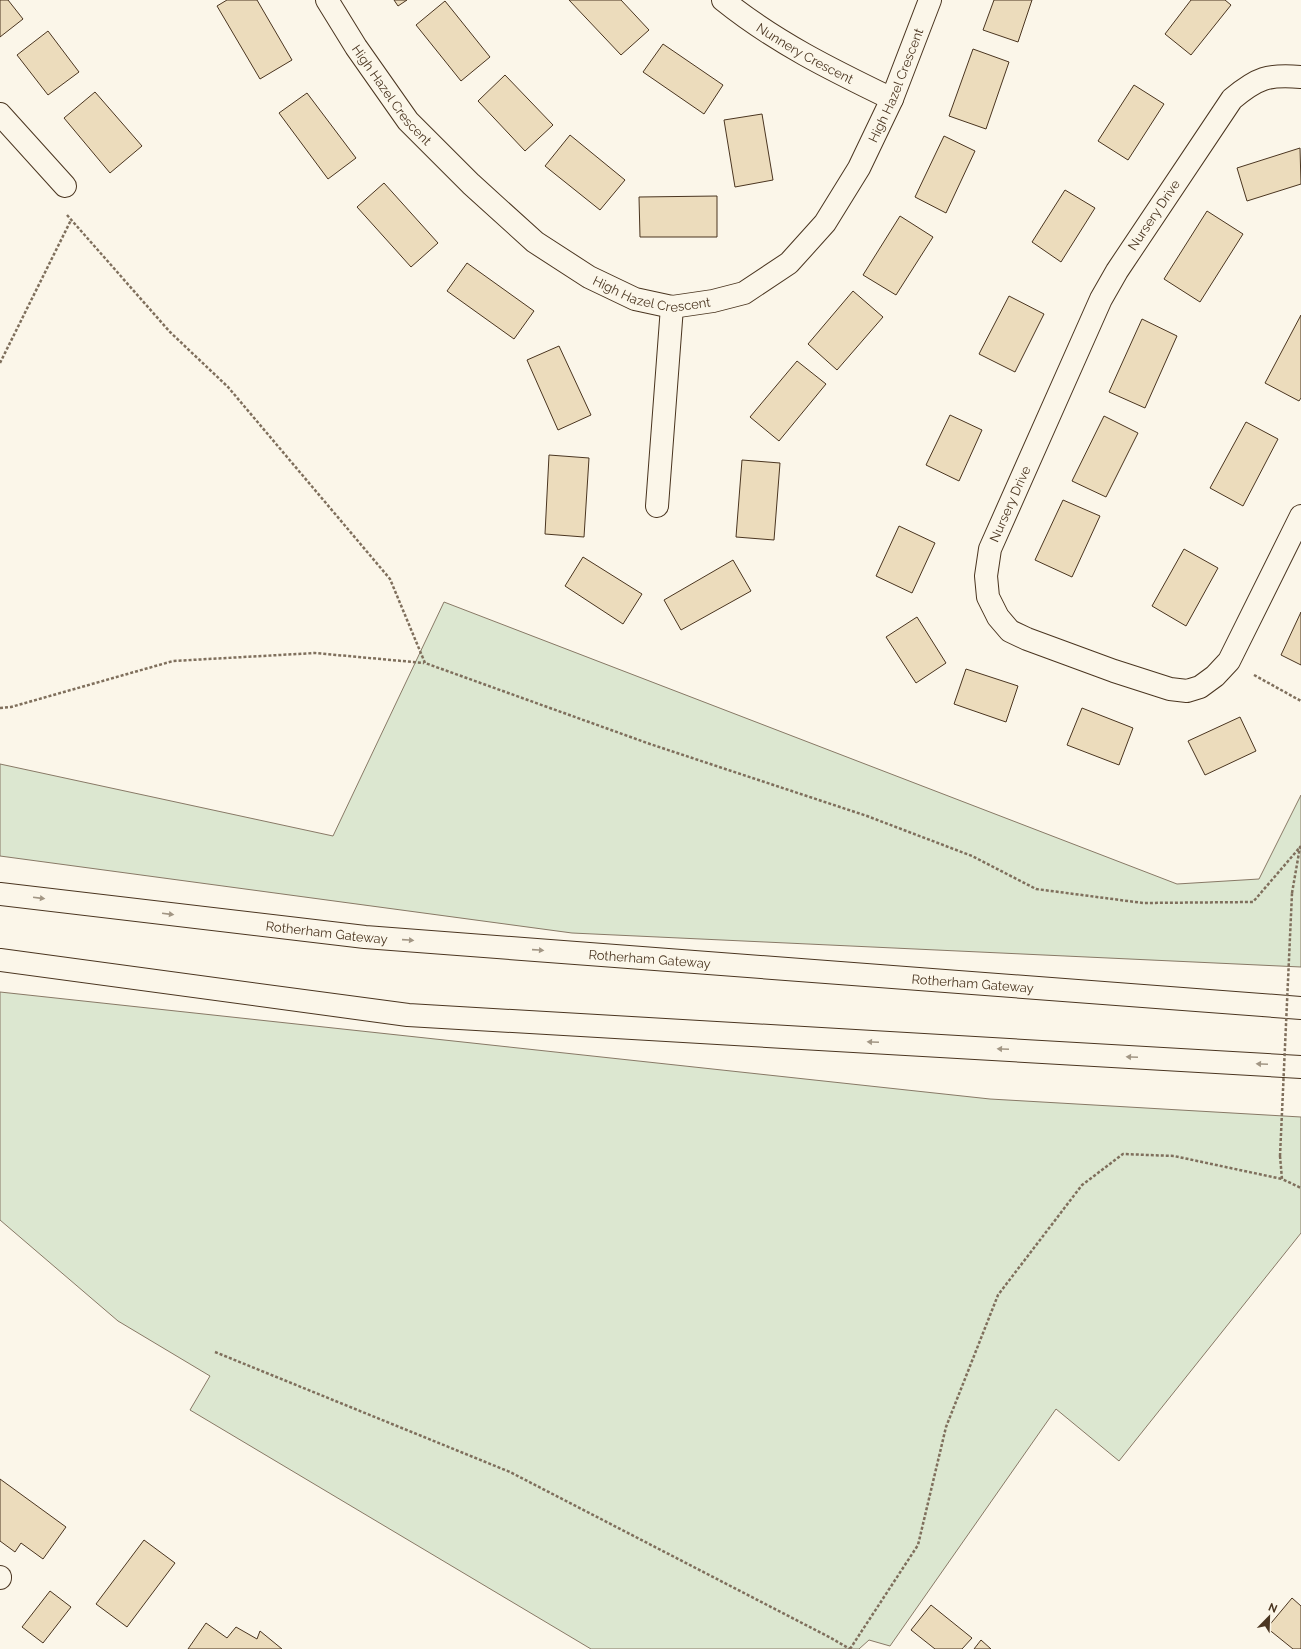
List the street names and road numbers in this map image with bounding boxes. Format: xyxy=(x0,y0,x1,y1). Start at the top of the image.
street label: Nunnery Crescent xyxy=(754,20,857,87)
street label: High Hazel Crescent xyxy=(865,25,926,145)
street label: High Hazel Crescent xyxy=(349,42,435,148)
street label: Nursery Drive xyxy=(1125,177,1183,253)
street label: High Hazel Crescent xyxy=(591,273,712,315)
street label: Nursery Drive xyxy=(987,463,1034,544)
street label: Rotherham Gateway xyxy=(265,918,388,946)
street label: Rotherham Gateway xyxy=(588,946,711,971)
street label: Rotherham Gateway xyxy=(911,971,1034,995)

